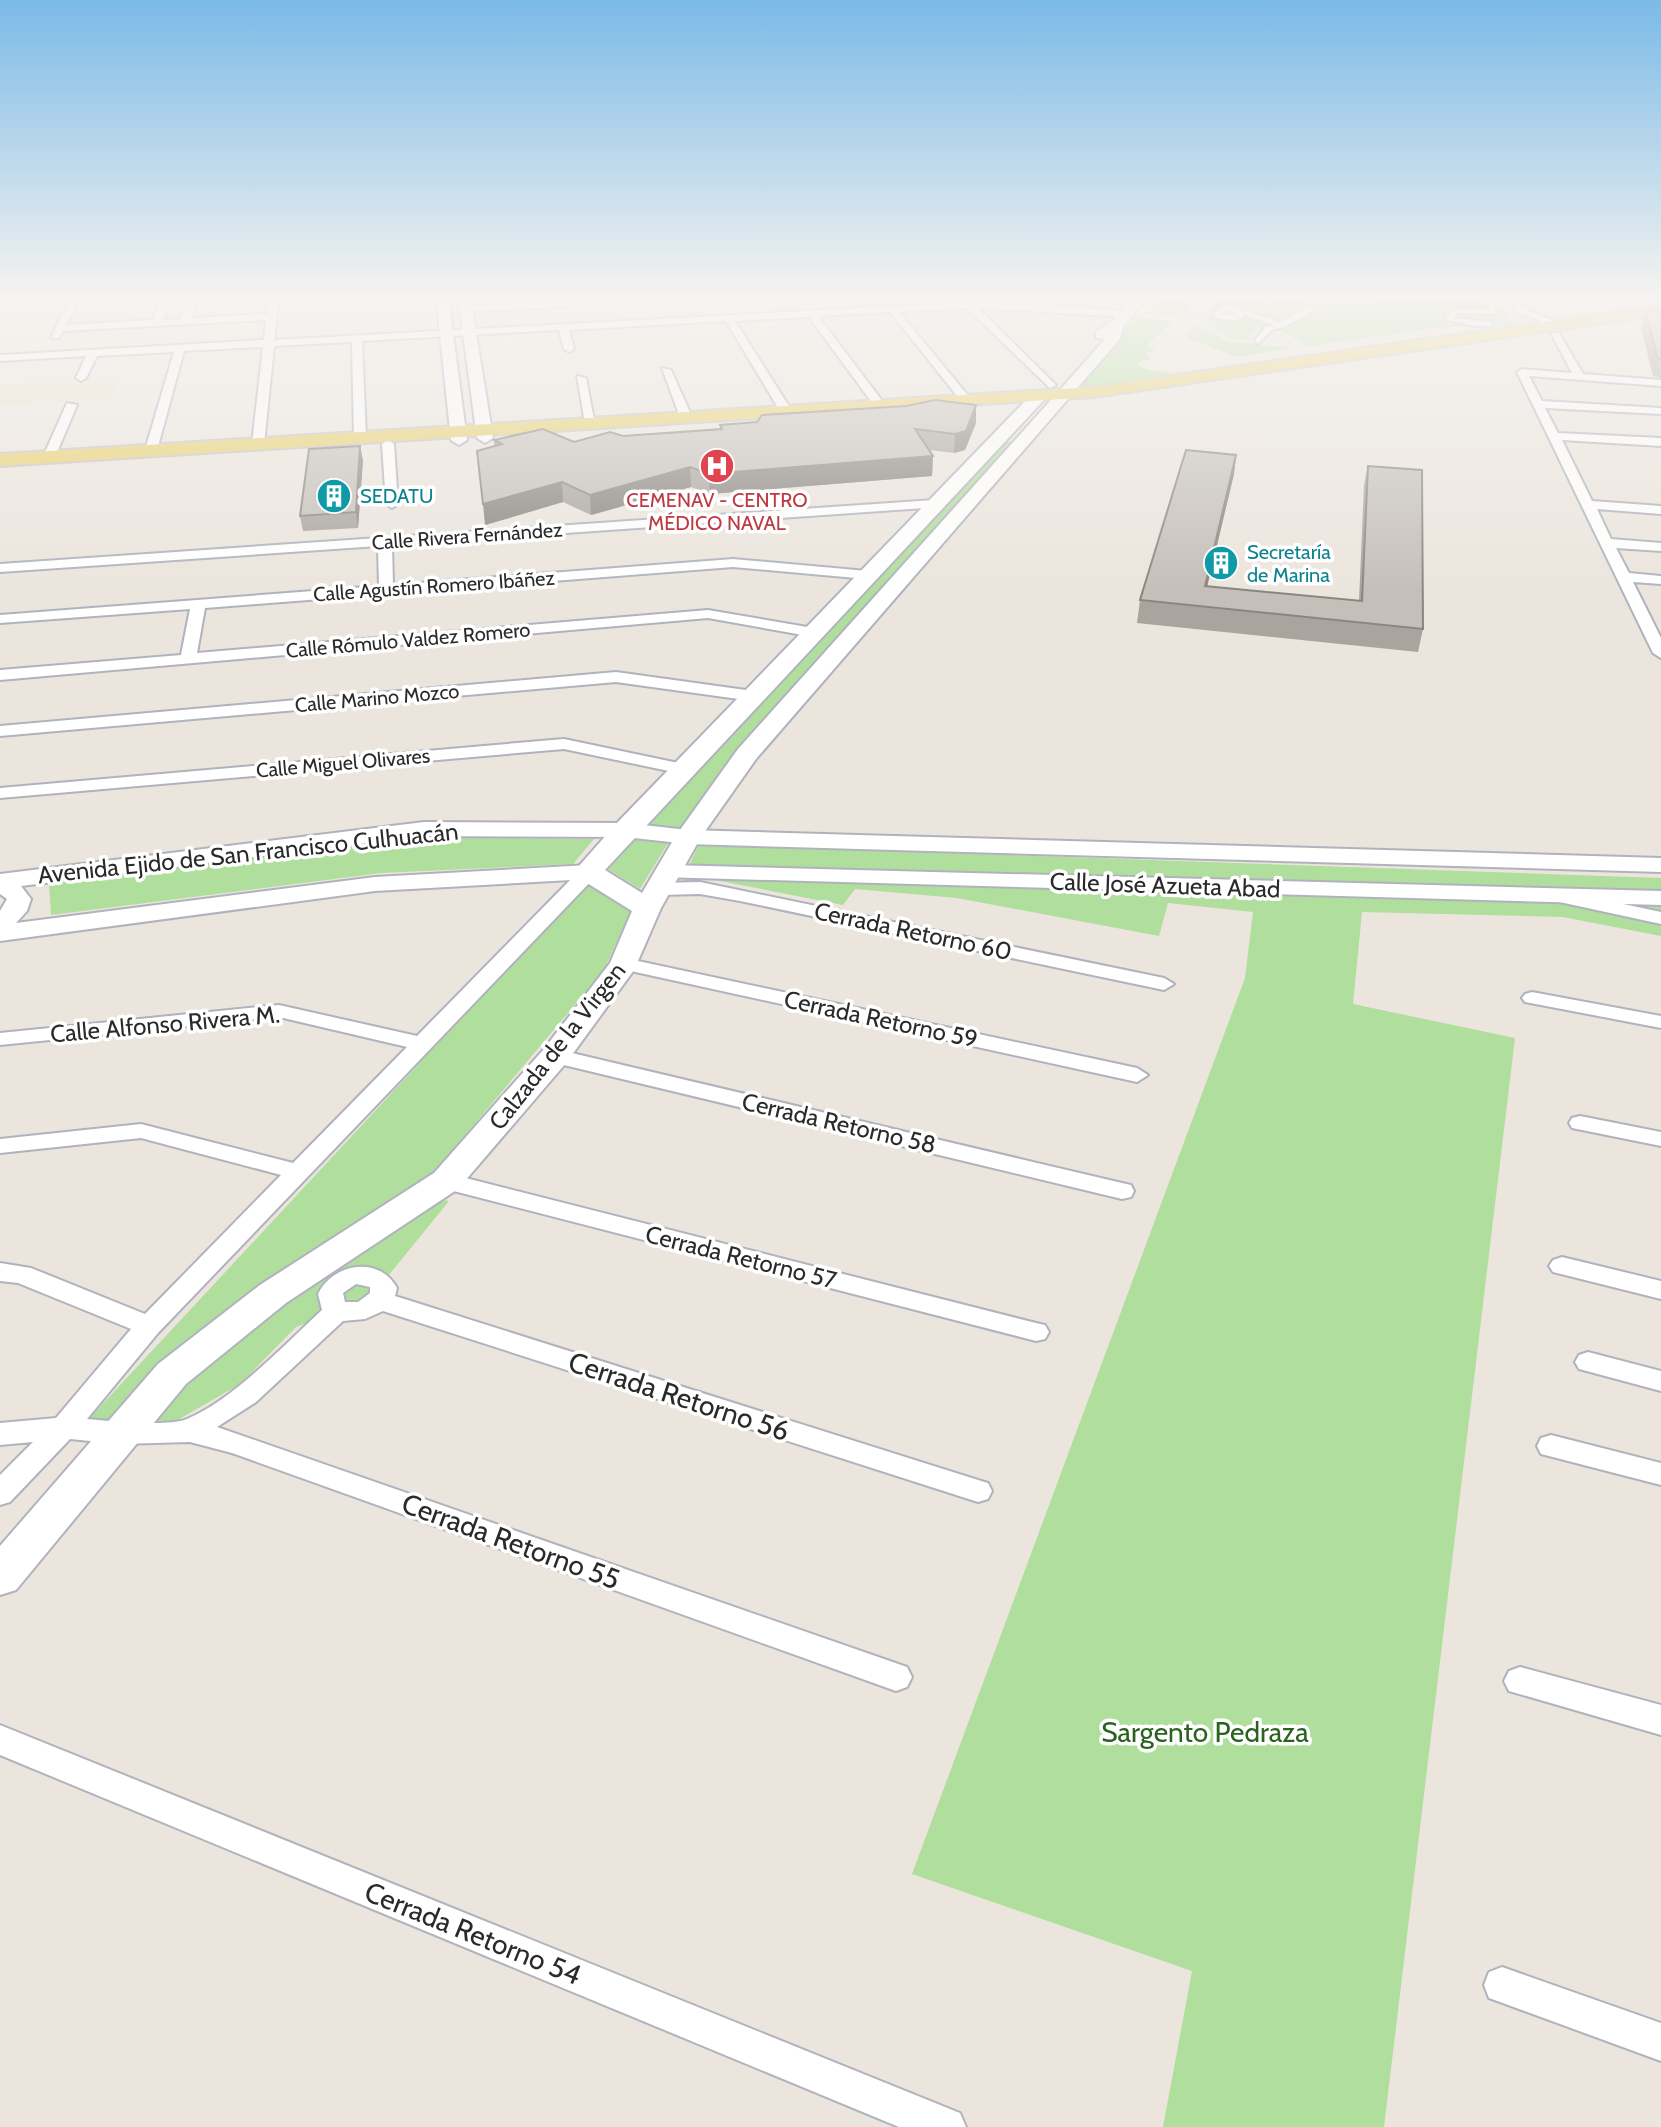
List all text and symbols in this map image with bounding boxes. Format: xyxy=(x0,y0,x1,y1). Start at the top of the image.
hospital icon: CEMENAV - CENTRO MÉDICO NAVAL xyxy=(698,447,736,485)
building icon: SEDATU xyxy=(315,477,353,515)
place label: SEDATU xyxy=(360,484,433,508)
place label: CEMENAV - CENTRO MÉDICO NAVAL xyxy=(626,488,808,535)
street label: Calle Rivera Fernández xyxy=(371,517,563,555)
place label: Secretaría de Marina xyxy=(1247,540,1331,587)
building icon: Secretaría de Marina xyxy=(1202,544,1240,582)
street label: Calle Agustín Romero Ibáñez xyxy=(312,566,556,606)
street label: Calle Rómulo Valdez Romero xyxy=(285,617,531,663)
street label: Calle Marino Mozco xyxy=(294,679,460,717)
street label: Calle Miguel Olivares xyxy=(255,743,431,783)
street label: Avenida Ejido de San Francisco Culhuacán xyxy=(36,816,460,890)
street label: Calle José Azueta Abad xyxy=(1049,866,1281,904)
street label: Cerrada Retorno 60 xyxy=(812,896,1014,966)
street label: Calzada de la Virgen xyxy=(483,956,631,1136)
street label: Cerrada Retorno 59 xyxy=(782,984,980,1054)
street label: Calle Alfonso Rivera M. xyxy=(49,1000,281,1048)
street label: Cerrada Retorno 58 xyxy=(739,1087,939,1159)
street label: Cerrada Retorno 57 xyxy=(643,1219,839,1295)
street label: Cerrada Retorno 56 xyxy=(564,1344,794,1448)
street label: Cerrada Retorno 55 xyxy=(397,1486,625,1596)
park label: Sargento Pedraza xyxy=(1101,1715,1309,1749)
street label: Cerrada Retorno 54 xyxy=(360,1874,586,1992)

